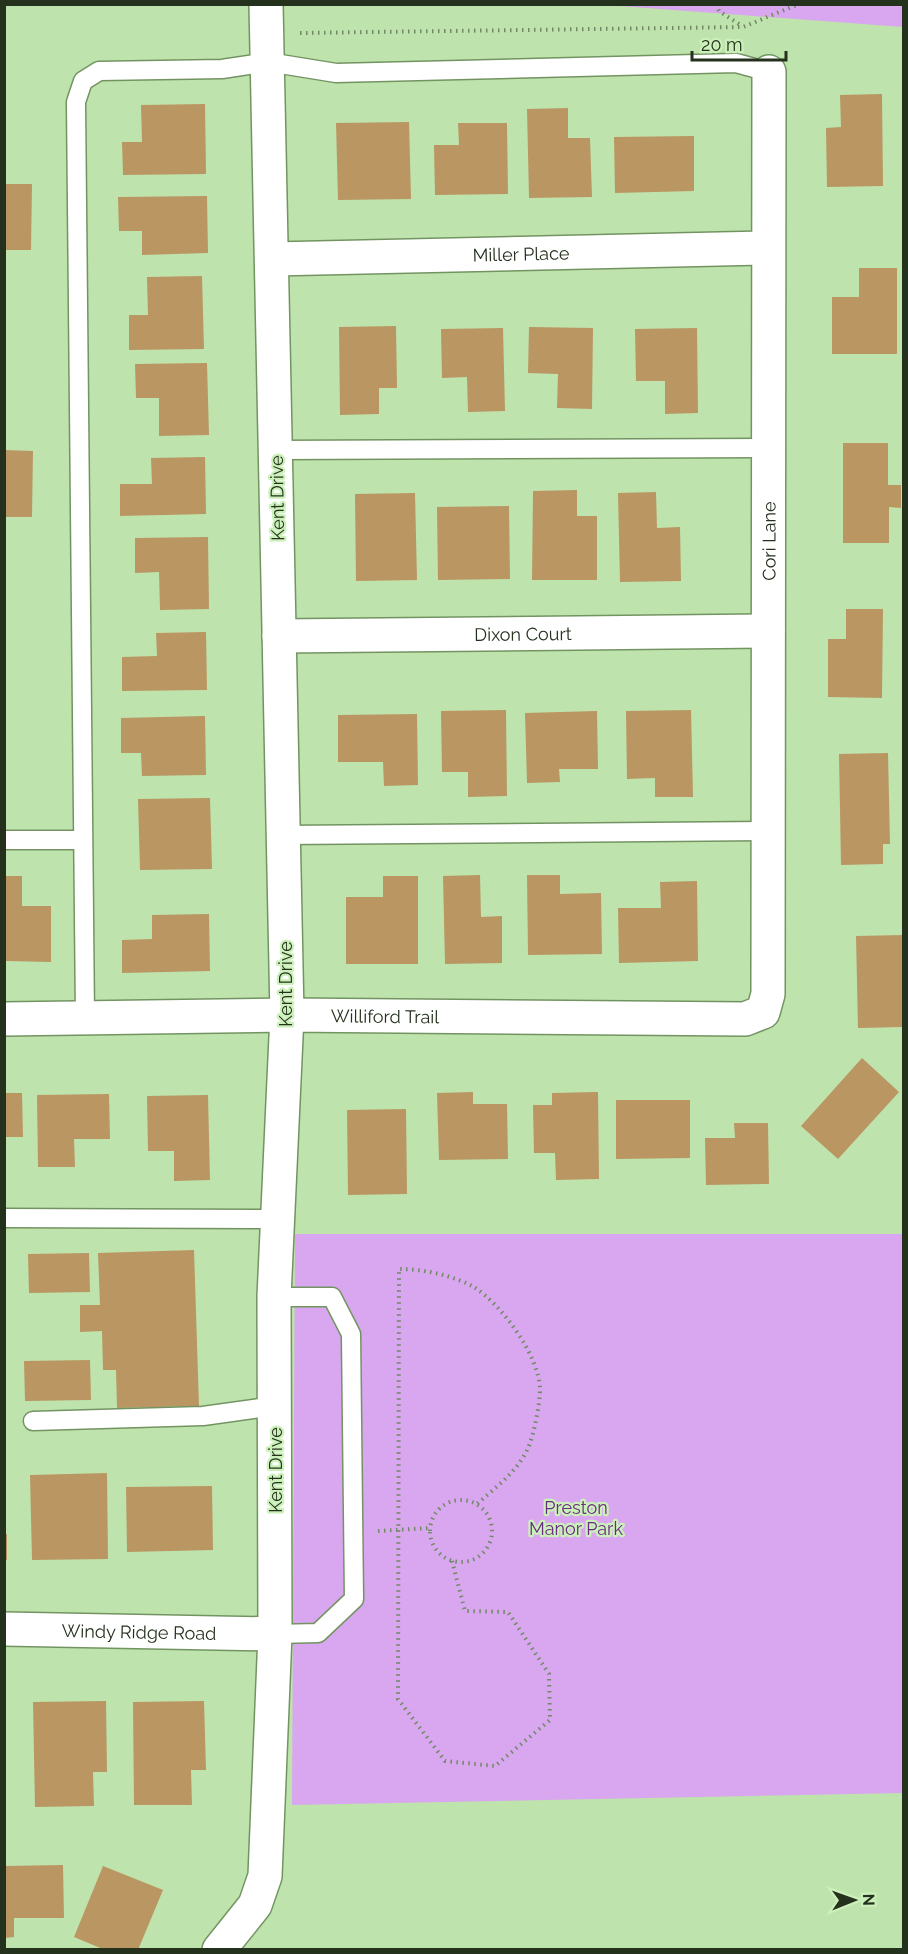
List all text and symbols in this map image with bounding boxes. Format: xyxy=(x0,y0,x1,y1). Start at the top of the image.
scale bar xyxy=(692,24,786,62)
text: 20 m xyxy=(701,34,743,55)
street label: Miller Place xyxy=(472,242,570,265)
street label: Kent Drive xyxy=(266,455,288,541)
street label: Cori Lane xyxy=(758,501,779,581)
street label: Dixon Court xyxy=(474,623,572,645)
street label: Kent Drive xyxy=(275,941,296,1027)
street label: Williford Trail xyxy=(331,1005,439,1027)
street label: Kent Drive xyxy=(265,1427,286,1513)
park label: Preston Manor Park xyxy=(529,1497,623,1539)
street label: Windy Ridge Road xyxy=(61,1620,216,1643)
north arrow xyxy=(824,1870,884,1930)
text: N xyxy=(859,1893,878,1906)

